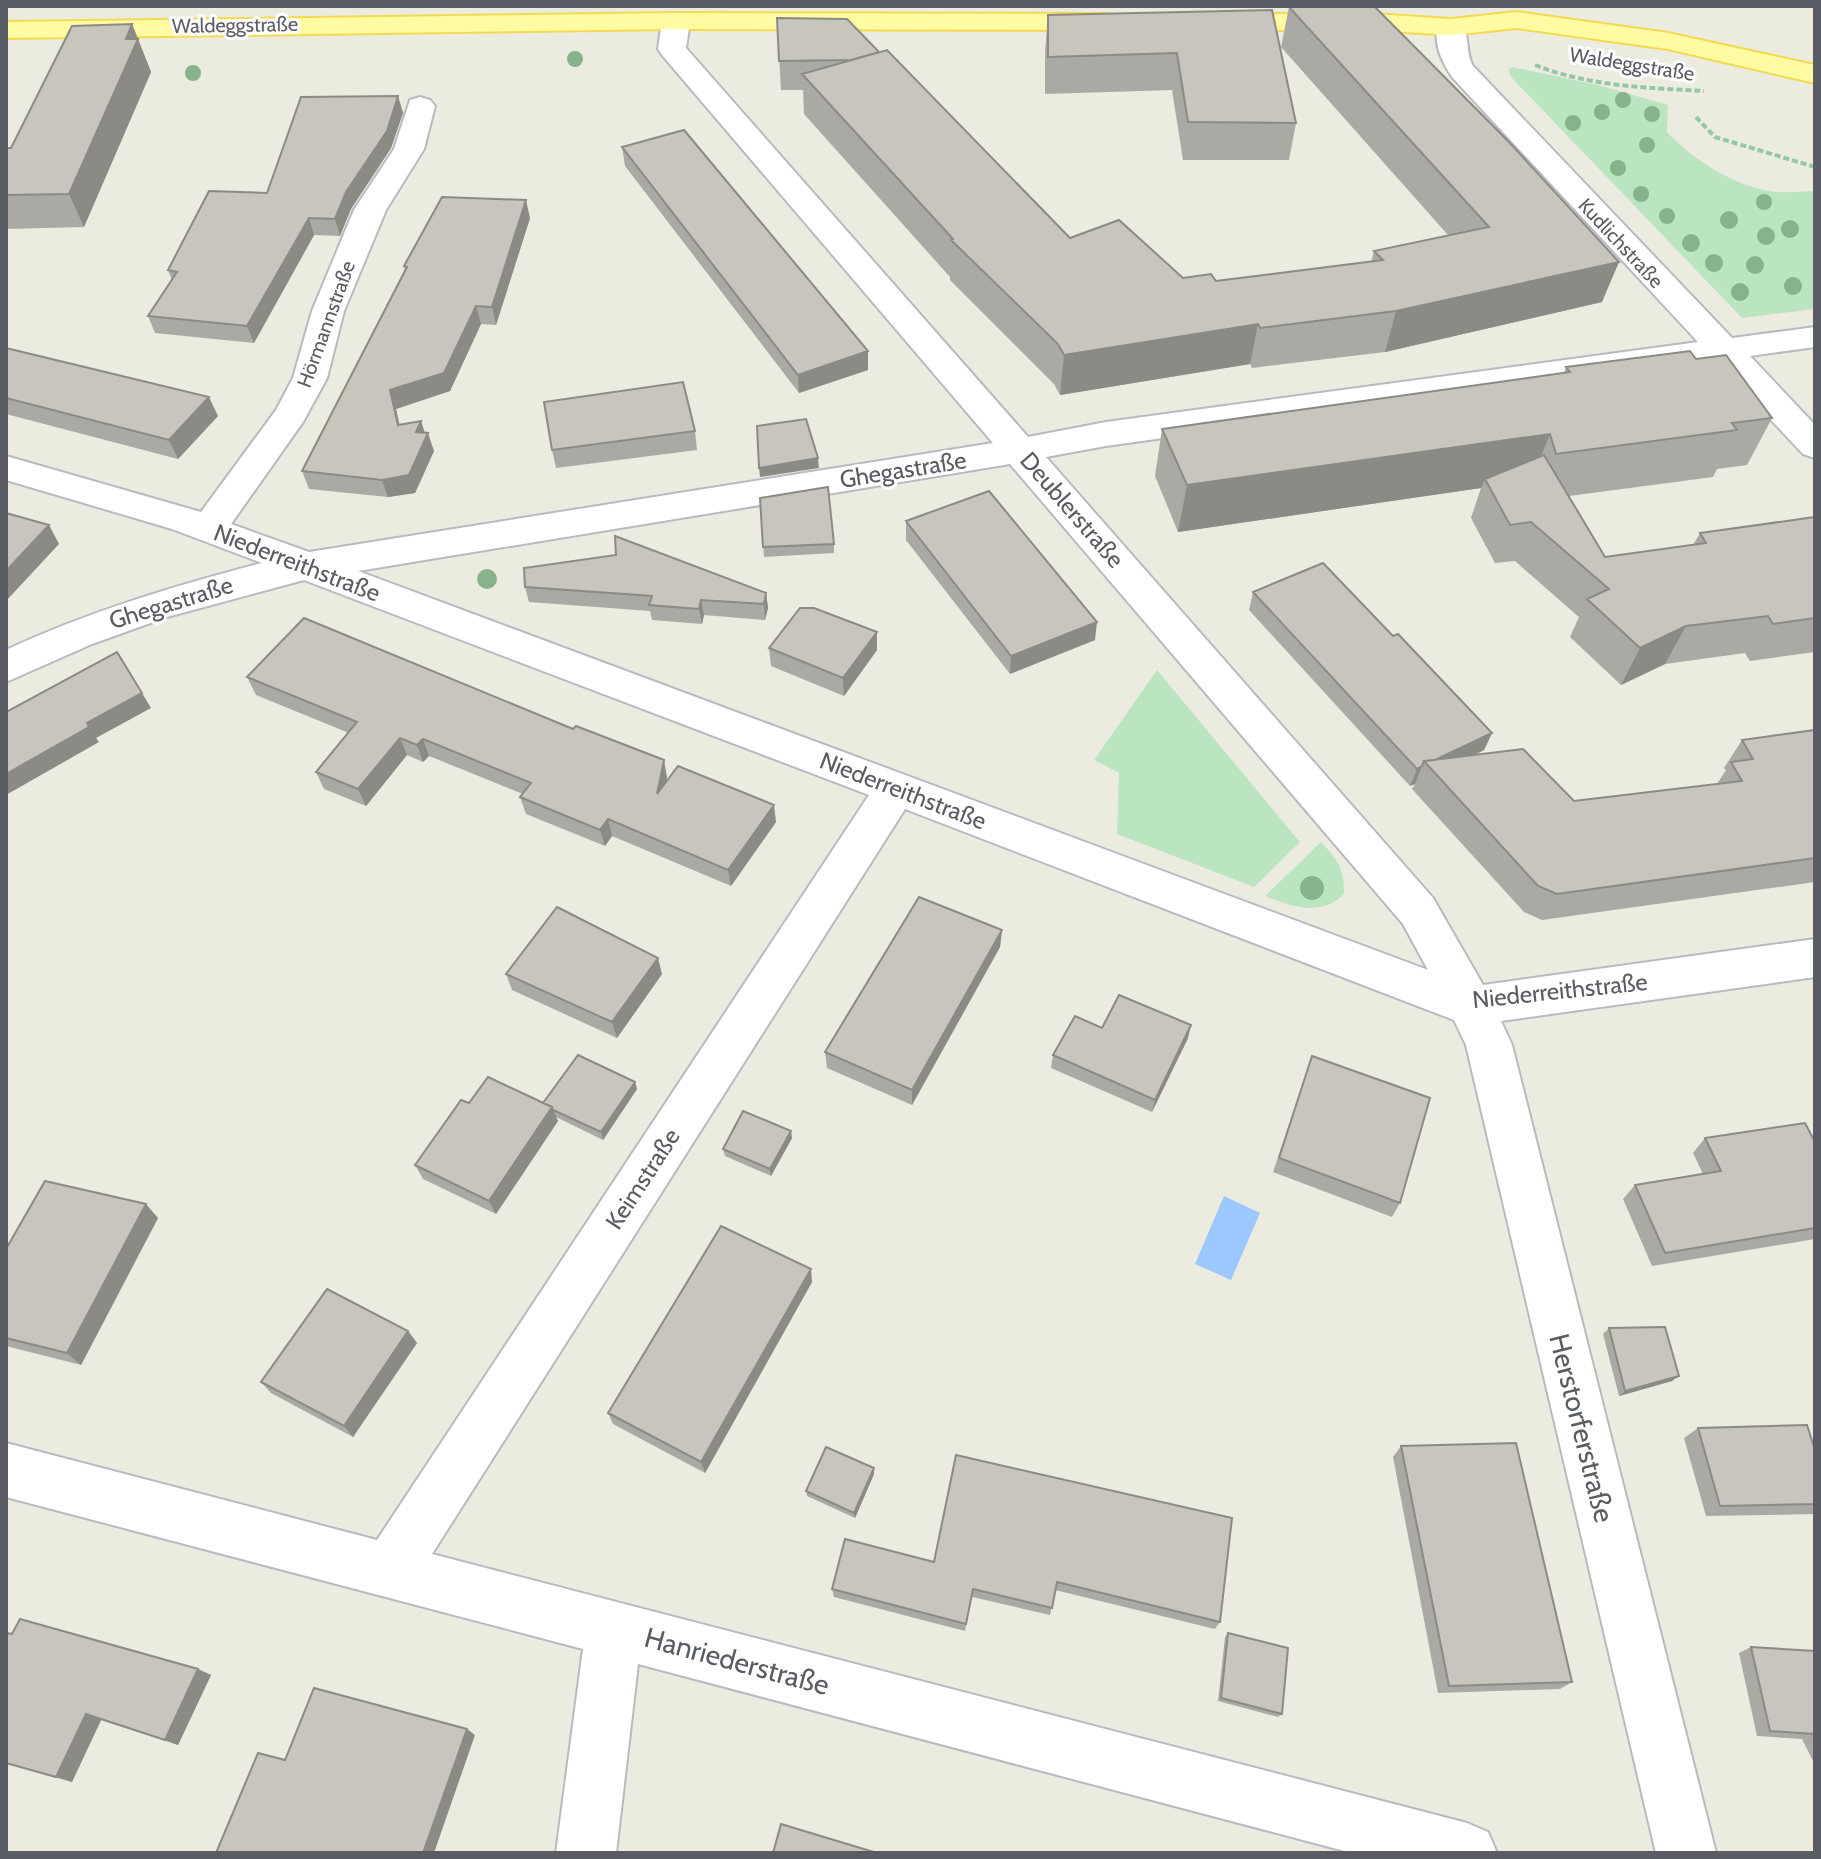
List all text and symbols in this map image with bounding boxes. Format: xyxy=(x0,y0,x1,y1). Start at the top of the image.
street label: Waldeggstraße xyxy=(172,12,298,38)
street label: Waldeggstraße xyxy=(1568,42,1696,86)
street label: Kudlichstraße xyxy=(1573,193,1669,293)
street label: Hörmannstraße xyxy=(292,257,360,391)
street label: Ghegastraße xyxy=(838,445,968,494)
street label: Deublerstraße xyxy=(1014,446,1131,573)
street label: Niederreithstraße xyxy=(210,517,385,608)
street label: Ghegastraße xyxy=(106,570,236,635)
street label: Niederreithstraße xyxy=(816,745,991,836)
street label: Niederreithstraße xyxy=(1471,967,1649,1014)
street label: Keimstraße xyxy=(599,1123,686,1235)
street label: Herstorferstraße xyxy=(1542,1330,1622,1526)
street label: Hanriederstraße xyxy=(641,1620,833,1702)

